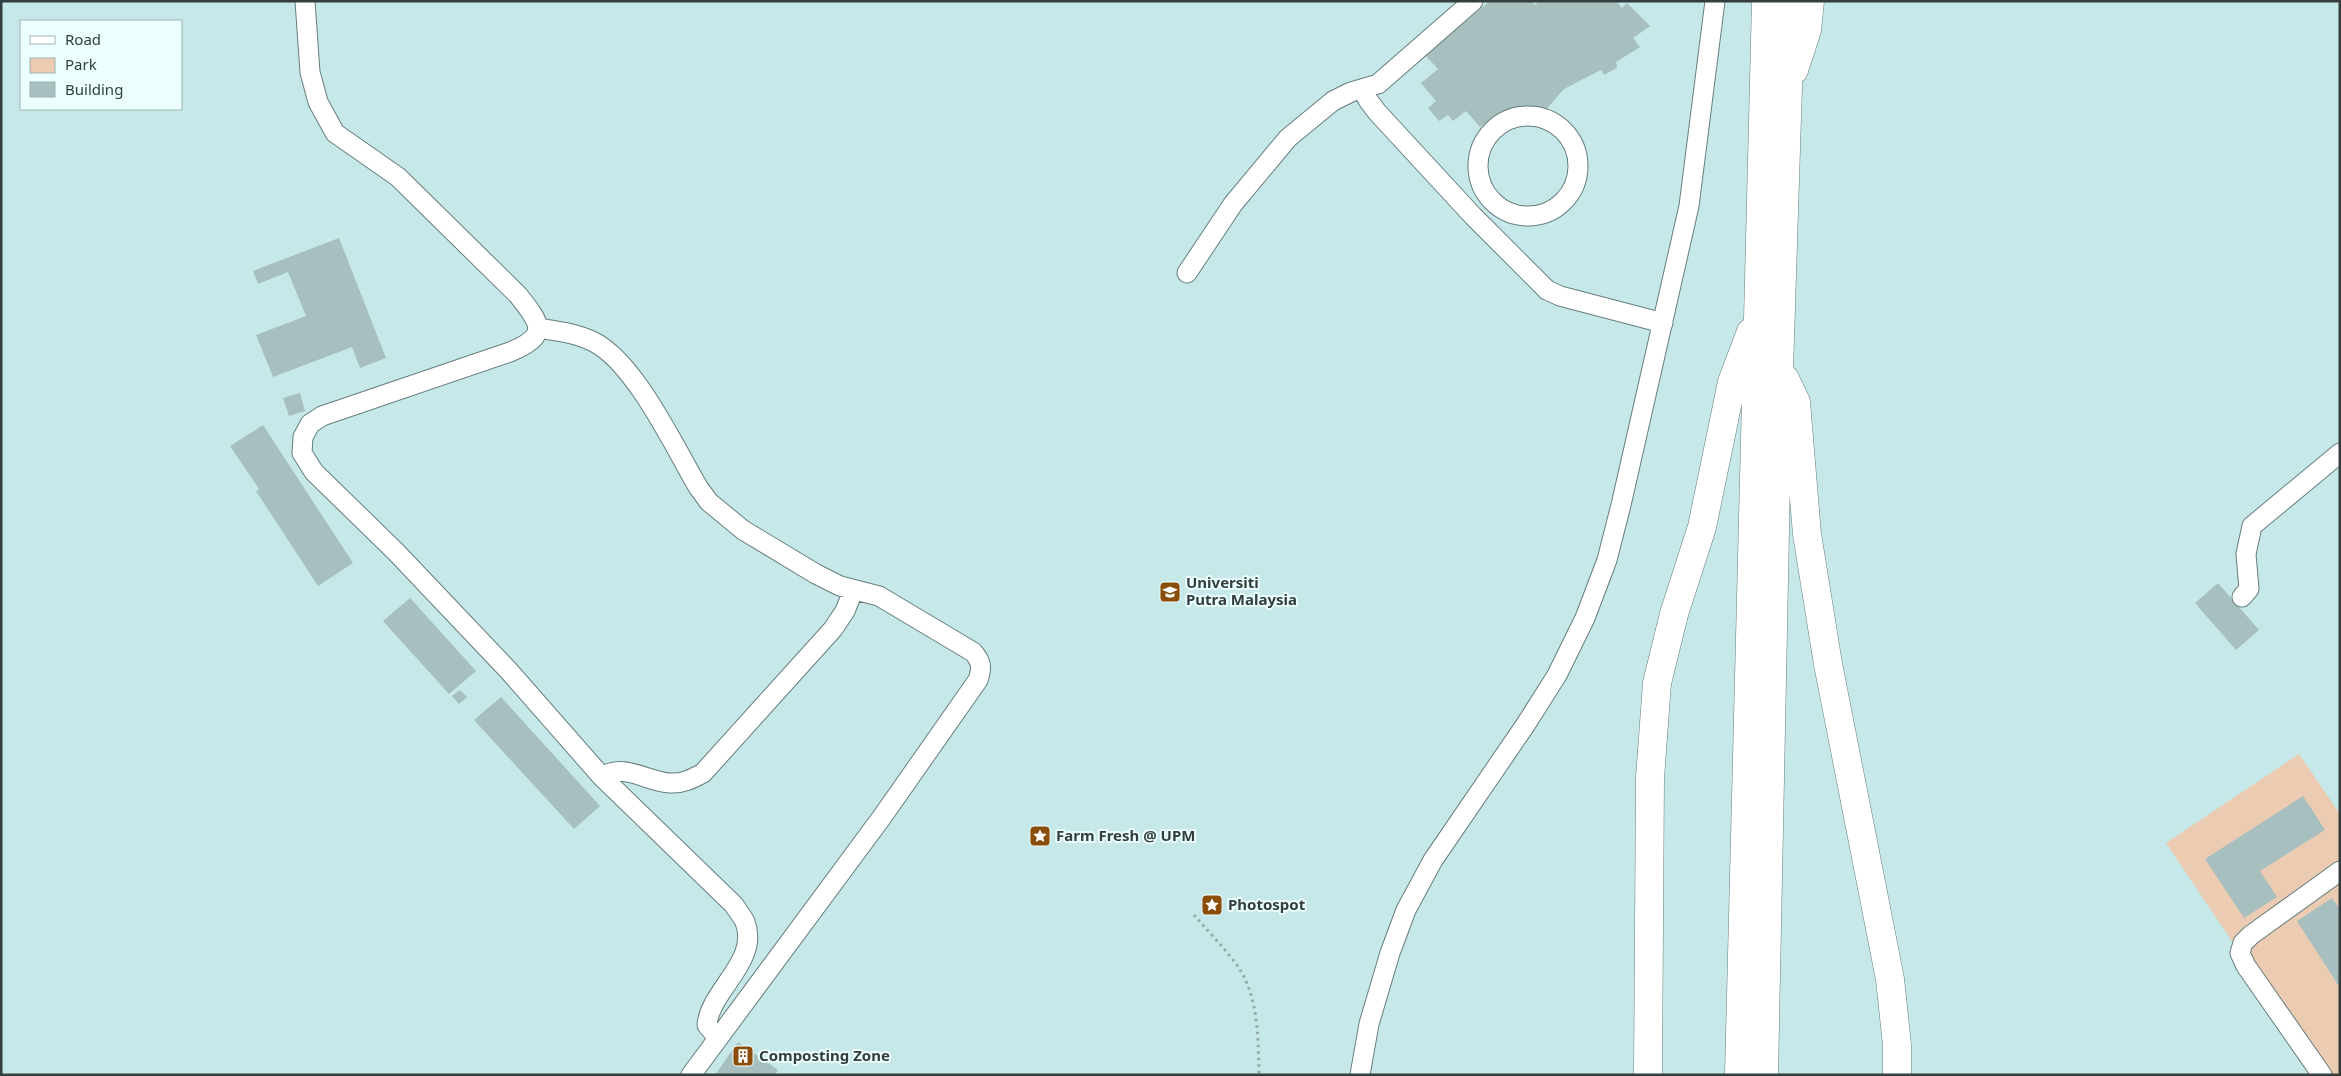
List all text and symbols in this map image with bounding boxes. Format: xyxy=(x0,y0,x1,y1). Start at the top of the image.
legend xyxy=(20,20,182,110)
text: Road xyxy=(65,29,101,49)
text: Park xyxy=(65,54,97,74)
text: Building xyxy=(65,79,123,99)
place label: Universiti Putra Malaysia xyxy=(1186,572,1297,609)
school or university icon: Universiti Putra Malaysia xyxy=(1158,580,1182,604)
place icon: Farm Fresh @ UPM xyxy=(1028,824,1052,848)
place label: Farm Fresh @ UPM xyxy=(1056,825,1195,845)
place icon: Photospot xyxy=(1200,893,1224,917)
place label: Photospot xyxy=(1228,894,1306,914)
building icon: Composting Zone xyxy=(731,1044,755,1068)
place label: Composting Zone xyxy=(759,1045,890,1065)

